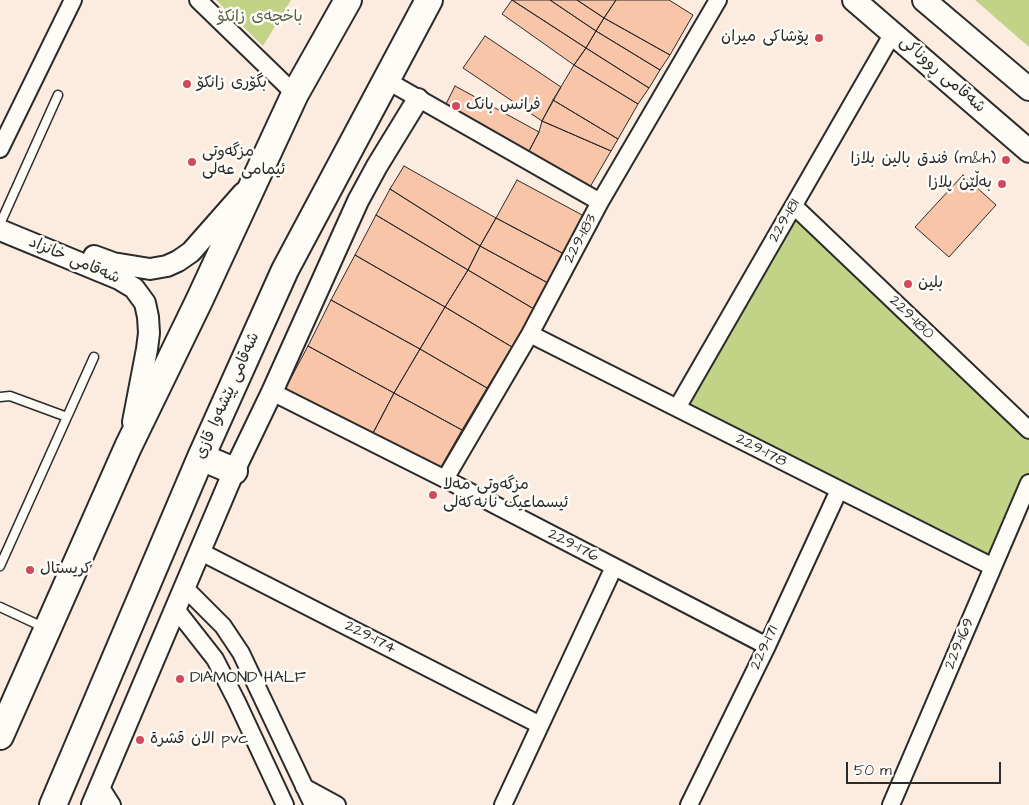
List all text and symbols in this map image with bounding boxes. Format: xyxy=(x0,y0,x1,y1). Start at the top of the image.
park label: باخچەی زانکۆ xyxy=(217,8,303,28)
place label: پۆشاکی ميران xyxy=(721,28,809,48)
marker: پۆشاکی ميران xyxy=(813,32,825,44)
street label: شەقامی ڕووناکی xyxy=(895,32,989,118)
place label: بگۆری زانكۆ xyxy=(197,74,267,94)
marker: بگۆری زانكۆ xyxy=(181,78,193,90)
place label: فرانس بانک xyxy=(466,96,541,116)
marker: فرانس بانک xyxy=(450,100,462,112)
place label: مزگەوتی ئیمامی عەلی xyxy=(202,143,285,181)
place label: فندق بالين بلازا (m&h) xyxy=(851,150,996,170)
marker: فندق بالين بلازا (m&h) xyxy=(1000,154,1012,166)
marker: مزگەوتی ئیمامی عەلی xyxy=(186,156,198,168)
place label: بەڵێن پلازا xyxy=(928,174,992,194)
marker: بەڵێن پلازا xyxy=(996,178,1008,190)
street label: 229-181 xyxy=(765,196,805,246)
street label: 229-183 xyxy=(560,211,602,267)
street label: شەقامی خانزاد xyxy=(26,233,122,289)
place label: بلين xyxy=(918,274,943,294)
marker: بلين xyxy=(902,278,914,290)
street label: 229-180 xyxy=(885,292,937,344)
street label: شەقامی پێشەوا قازی xyxy=(191,330,265,462)
street label: 229-178 xyxy=(732,430,790,472)
place label: مزگەوتی مەلا ئیسماعیک نانەکەلی xyxy=(443,476,568,514)
marker: مزگەوتی مەلا ئیسماعیک نانەکەلی xyxy=(427,489,439,501)
street label: 229-176 xyxy=(544,525,602,567)
place label: كريستال xyxy=(40,560,92,580)
marker: كريستال xyxy=(24,564,36,576)
street label: 229-169 xyxy=(941,616,979,672)
street label: 229-174 xyxy=(341,617,399,659)
street label: 229-171 xyxy=(747,623,783,673)
place label: DIAMOND HALF xyxy=(190,669,306,689)
marker: DIAMOND HALF xyxy=(174,673,186,685)
place label: الان قشرة pvc xyxy=(150,730,248,750)
marker: الان قشرة pvc xyxy=(134,734,146,746)
scale bar xyxy=(849,752,1004,784)
text: 50 m xyxy=(854,760,892,781)

